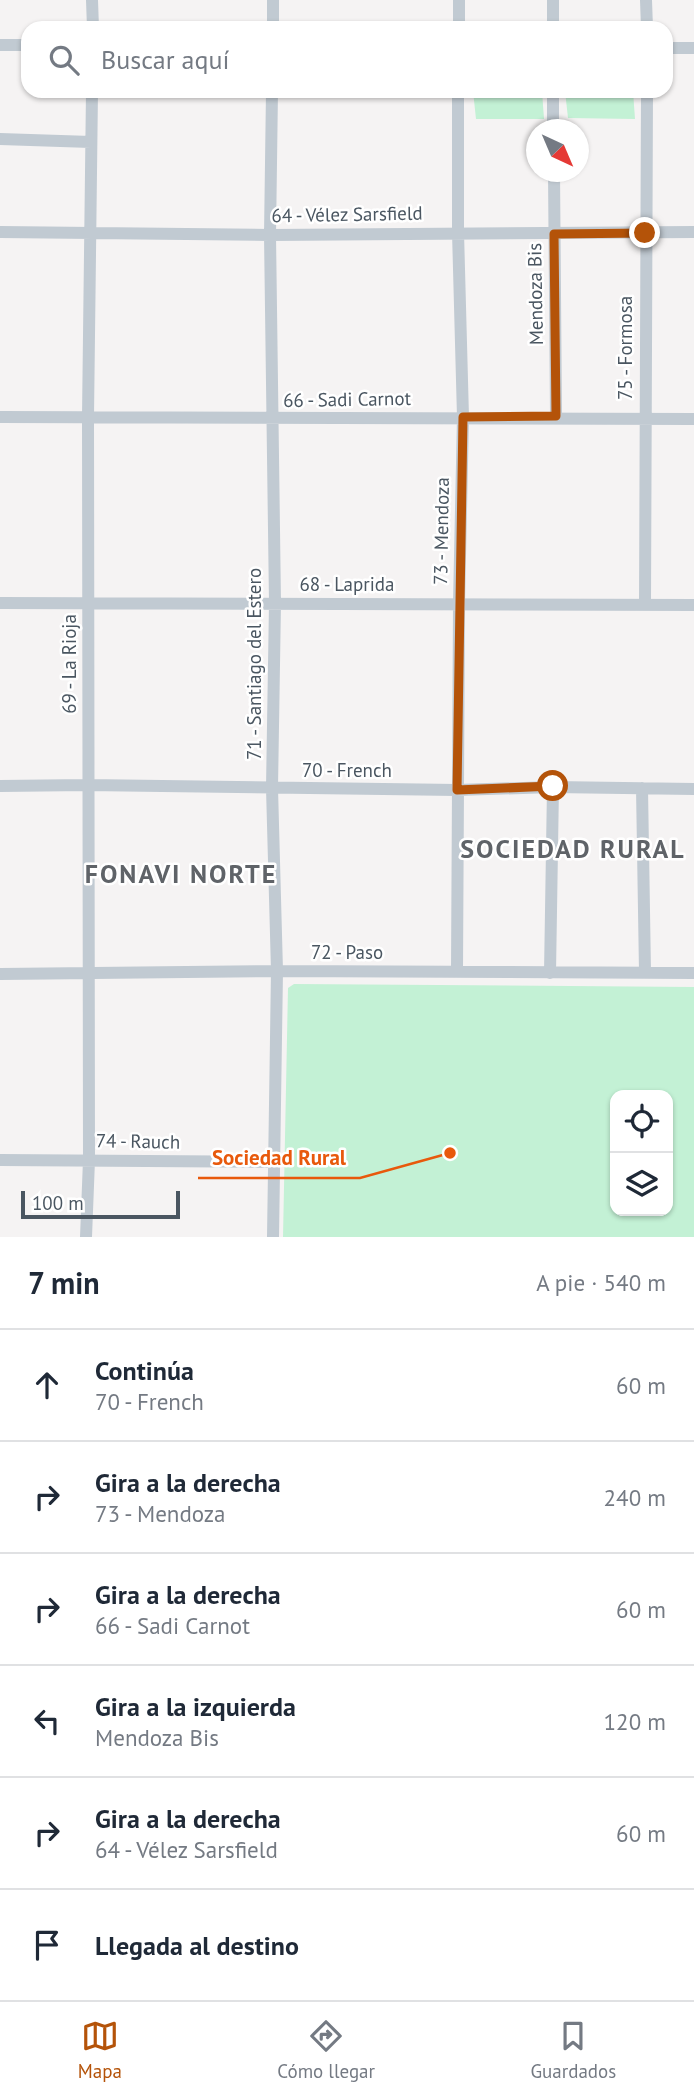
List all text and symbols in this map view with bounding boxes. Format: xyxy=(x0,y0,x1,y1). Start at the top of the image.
search box xyxy=(21,21,673,98)
icon: search xyxy=(45,41,83,79)
text: Buscar aquí xyxy=(101,43,229,76)
north arrow xyxy=(526,119,589,182)
street label: 64 - Vélez Sarsfield xyxy=(271,201,423,227)
route end xyxy=(629,217,660,248)
street label: Mendoza Bis xyxy=(522,243,548,345)
street label: 75 - Formosa xyxy=(613,296,637,400)
street label: 66 - Sadi Carnot xyxy=(283,386,412,412)
street label: 73 - Mendoza xyxy=(428,477,454,585)
street label: 71 - Santiago del Estero xyxy=(242,568,266,760)
street label: 68 - Laprida xyxy=(299,572,395,596)
street label: 69 - La Rioja xyxy=(57,614,81,714)
street label: 70 - French xyxy=(302,758,392,782)
route start xyxy=(537,770,568,801)
district label: SOCIEDAD RURAL xyxy=(460,832,686,865)
district label: FONAVI NORTE xyxy=(85,857,277,890)
street label: 72 - Paso xyxy=(311,940,383,964)
map controls xyxy=(610,1090,673,1216)
button: locate xyxy=(610,1090,673,1153)
street label: 74 - Rauch xyxy=(96,1128,180,1154)
callout: Sociedad Rural xyxy=(198,1136,360,1178)
text: Sociedad Rural xyxy=(212,1144,347,1171)
button: layers xyxy=(610,1153,673,1216)
scale bar xyxy=(21,1188,180,1220)
text: 100 m xyxy=(32,1191,84,1215)
text: 7 min xyxy=(28,1263,100,1302)
text: A pie · 540 m xyxy=(536,1268,666,1297)
text: Continúa xyxy=(95,1354,194,1387)
icon: ahead xyxy=(28,1366,66,1404)
text: 60 m xyxy=(616,1371,666,1400)
text: 70 - French xyxy=(95,1387,204,1416)
text: Gira a la derecha xyxy=(95,1466,281,1499)
icon: right xyxy=(28,1478,66,1516)
text: 240 m xyxy=(604,1483,666,1512)
text: 73 - Mendoza xyxy=(95,1499,225,1528)
text: Gira a la derecha xyxy=(95,1578,281,1611)
icon: right xyxy=(28,1590,66,1628)
text: 60 m xyxy=(616,1595,666,1624)
text: 66 - Sadi Carnot xyxy=(95,1611,250,1640)
text: Gira a la izquierda xyxy=(95,1690,296,1723)
icon: left xyxy=(28,1702,66,1740)
text: 120 m xyxy=(604,1707,666,1736)
text: Mendoza Bis xyxy=(95,1723,219,1752)
text: Gira a la derecha xyxy=(95,1802,281,1835)
icon: right xyxy=(28,1814,66,1852)
text: 60 m xyxy=(616,1819,666,1848)
text: 64 - Vélez Sarsfield xyxy=(95,1835,278,1864)
icon: arrive xyxy=(28,1926,66,1964)
text: Llegada al destino xyxy=(95,1929,299,1962)
tab: Mapa xyxy=(78,2017,122,2083)
tab: Cómo llegar xyxy=(277,2017,375,2083)
tab: Guardados xyxy=(530,2017,616,2083)

